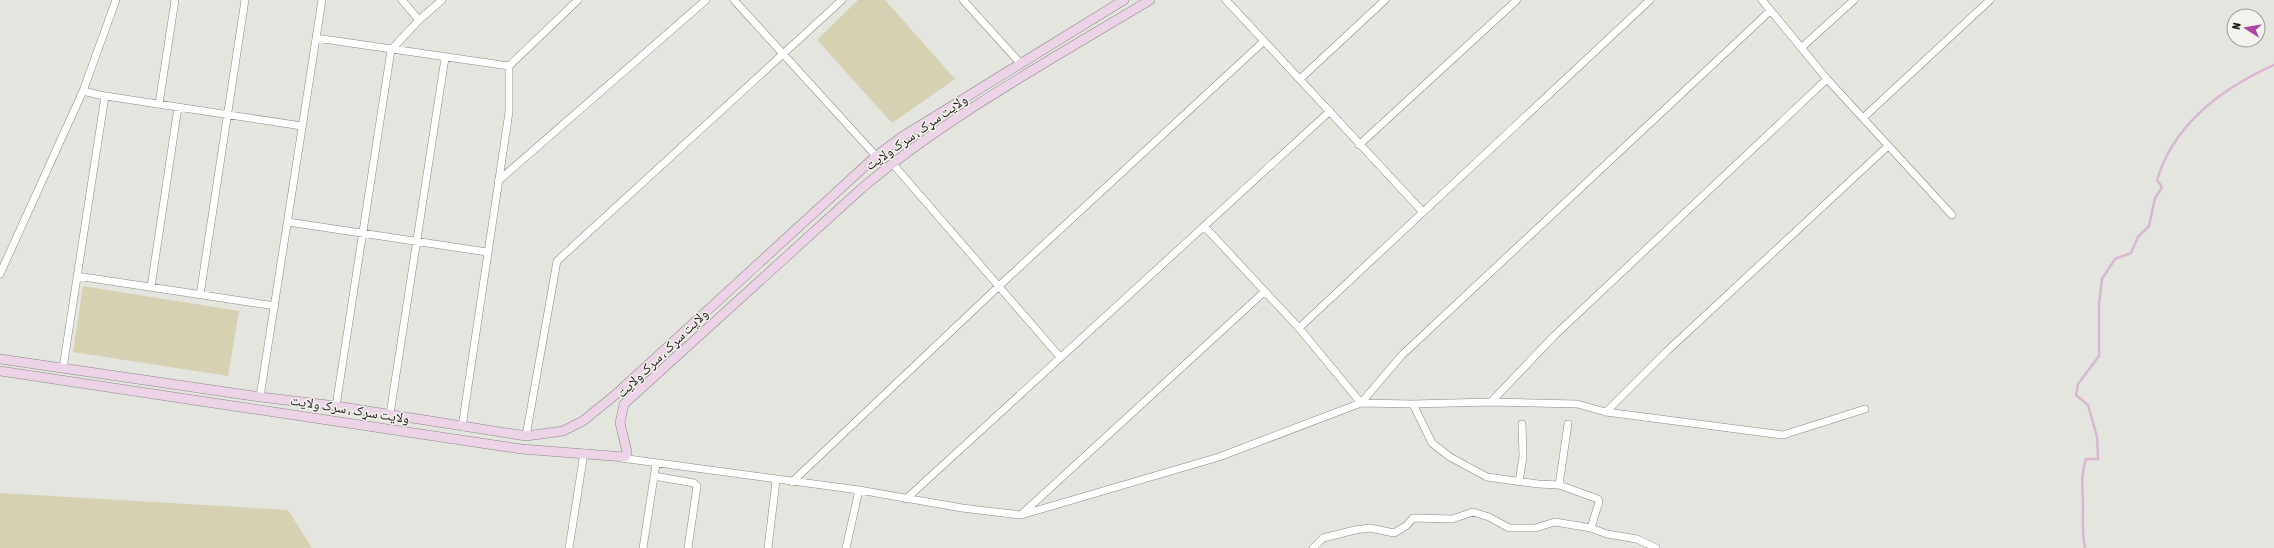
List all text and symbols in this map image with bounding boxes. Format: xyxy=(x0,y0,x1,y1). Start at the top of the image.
north arrow xyxy=(2226,8,2266,48)
text: N xyxy=(2230,21,2243,30)
street label: ولایت سړک ، سرک ولایت xyxy=(862,91,971,174)
street label: ولایت سړک ، سرک ولایت xyxy=(613,305,712,401)
street label: ولایت سړک ، سرک ولایت xyxy=(289,392,411,427)

